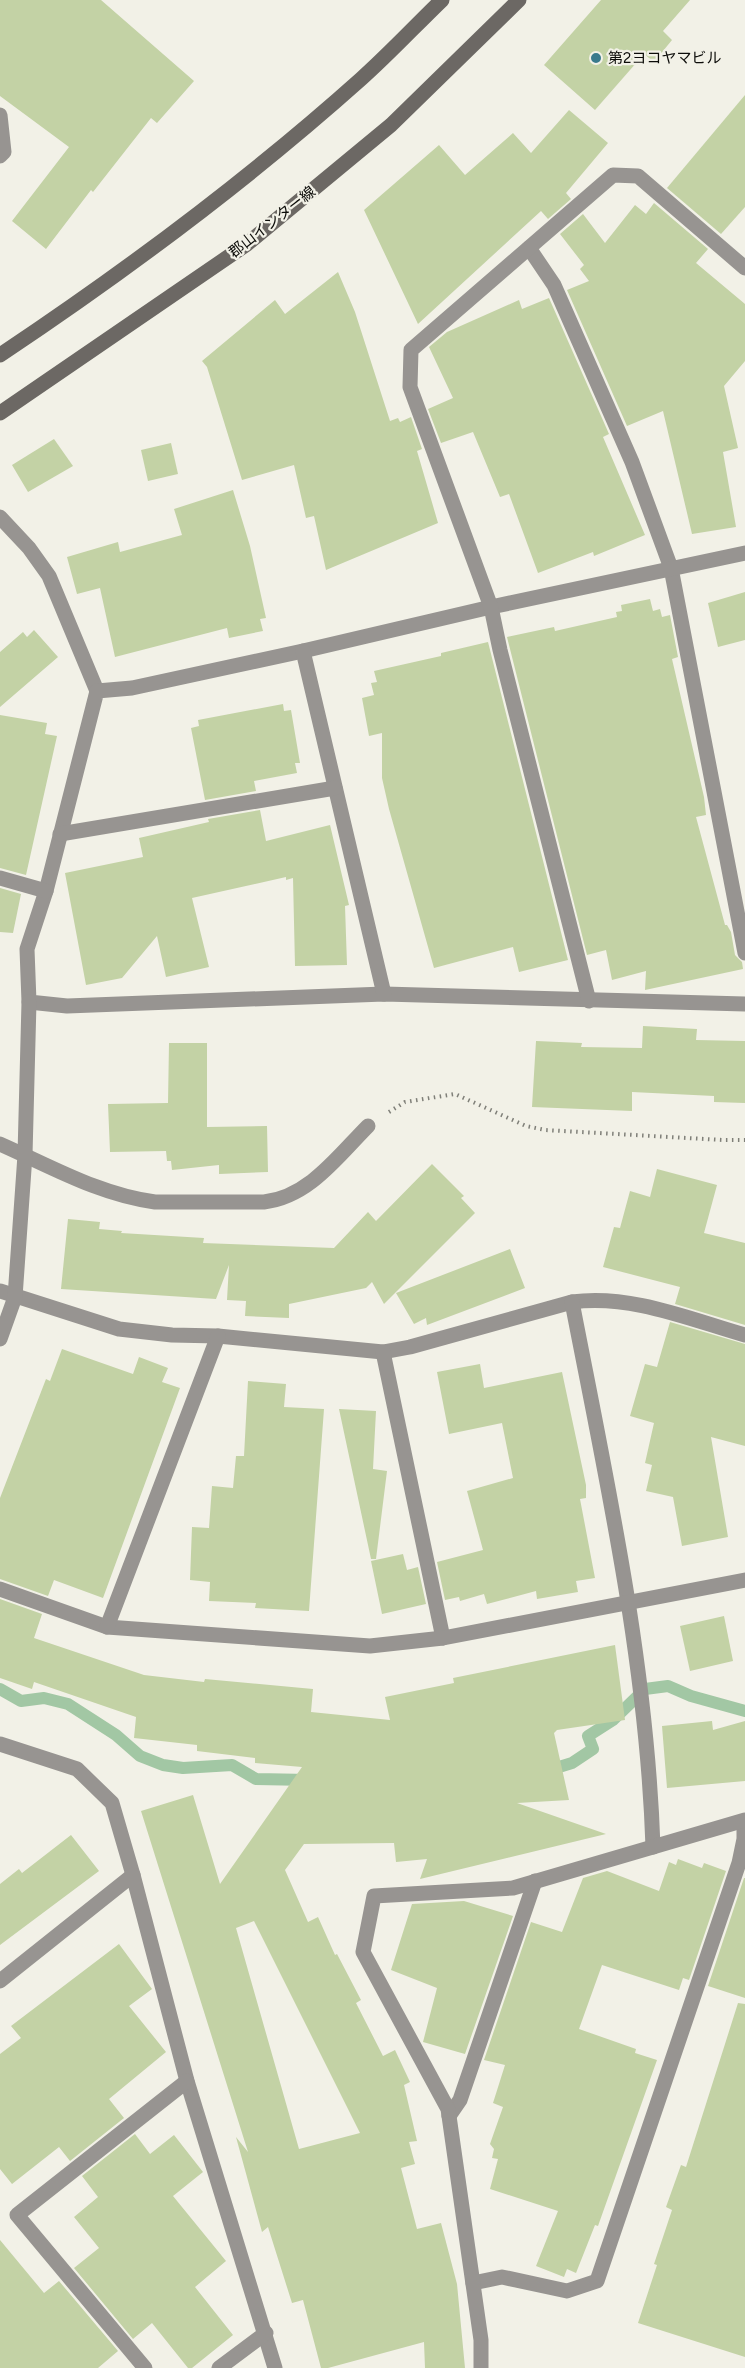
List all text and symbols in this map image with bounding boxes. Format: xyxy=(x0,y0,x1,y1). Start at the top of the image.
place label: 第2ヨコヤマビル xyxy=(608,49,721,67)
marker: 第2ヨコヤマビル xyxy=(589,51,603,65)
street label: 郡山インター線 xyxy=(225,183,319,261)

